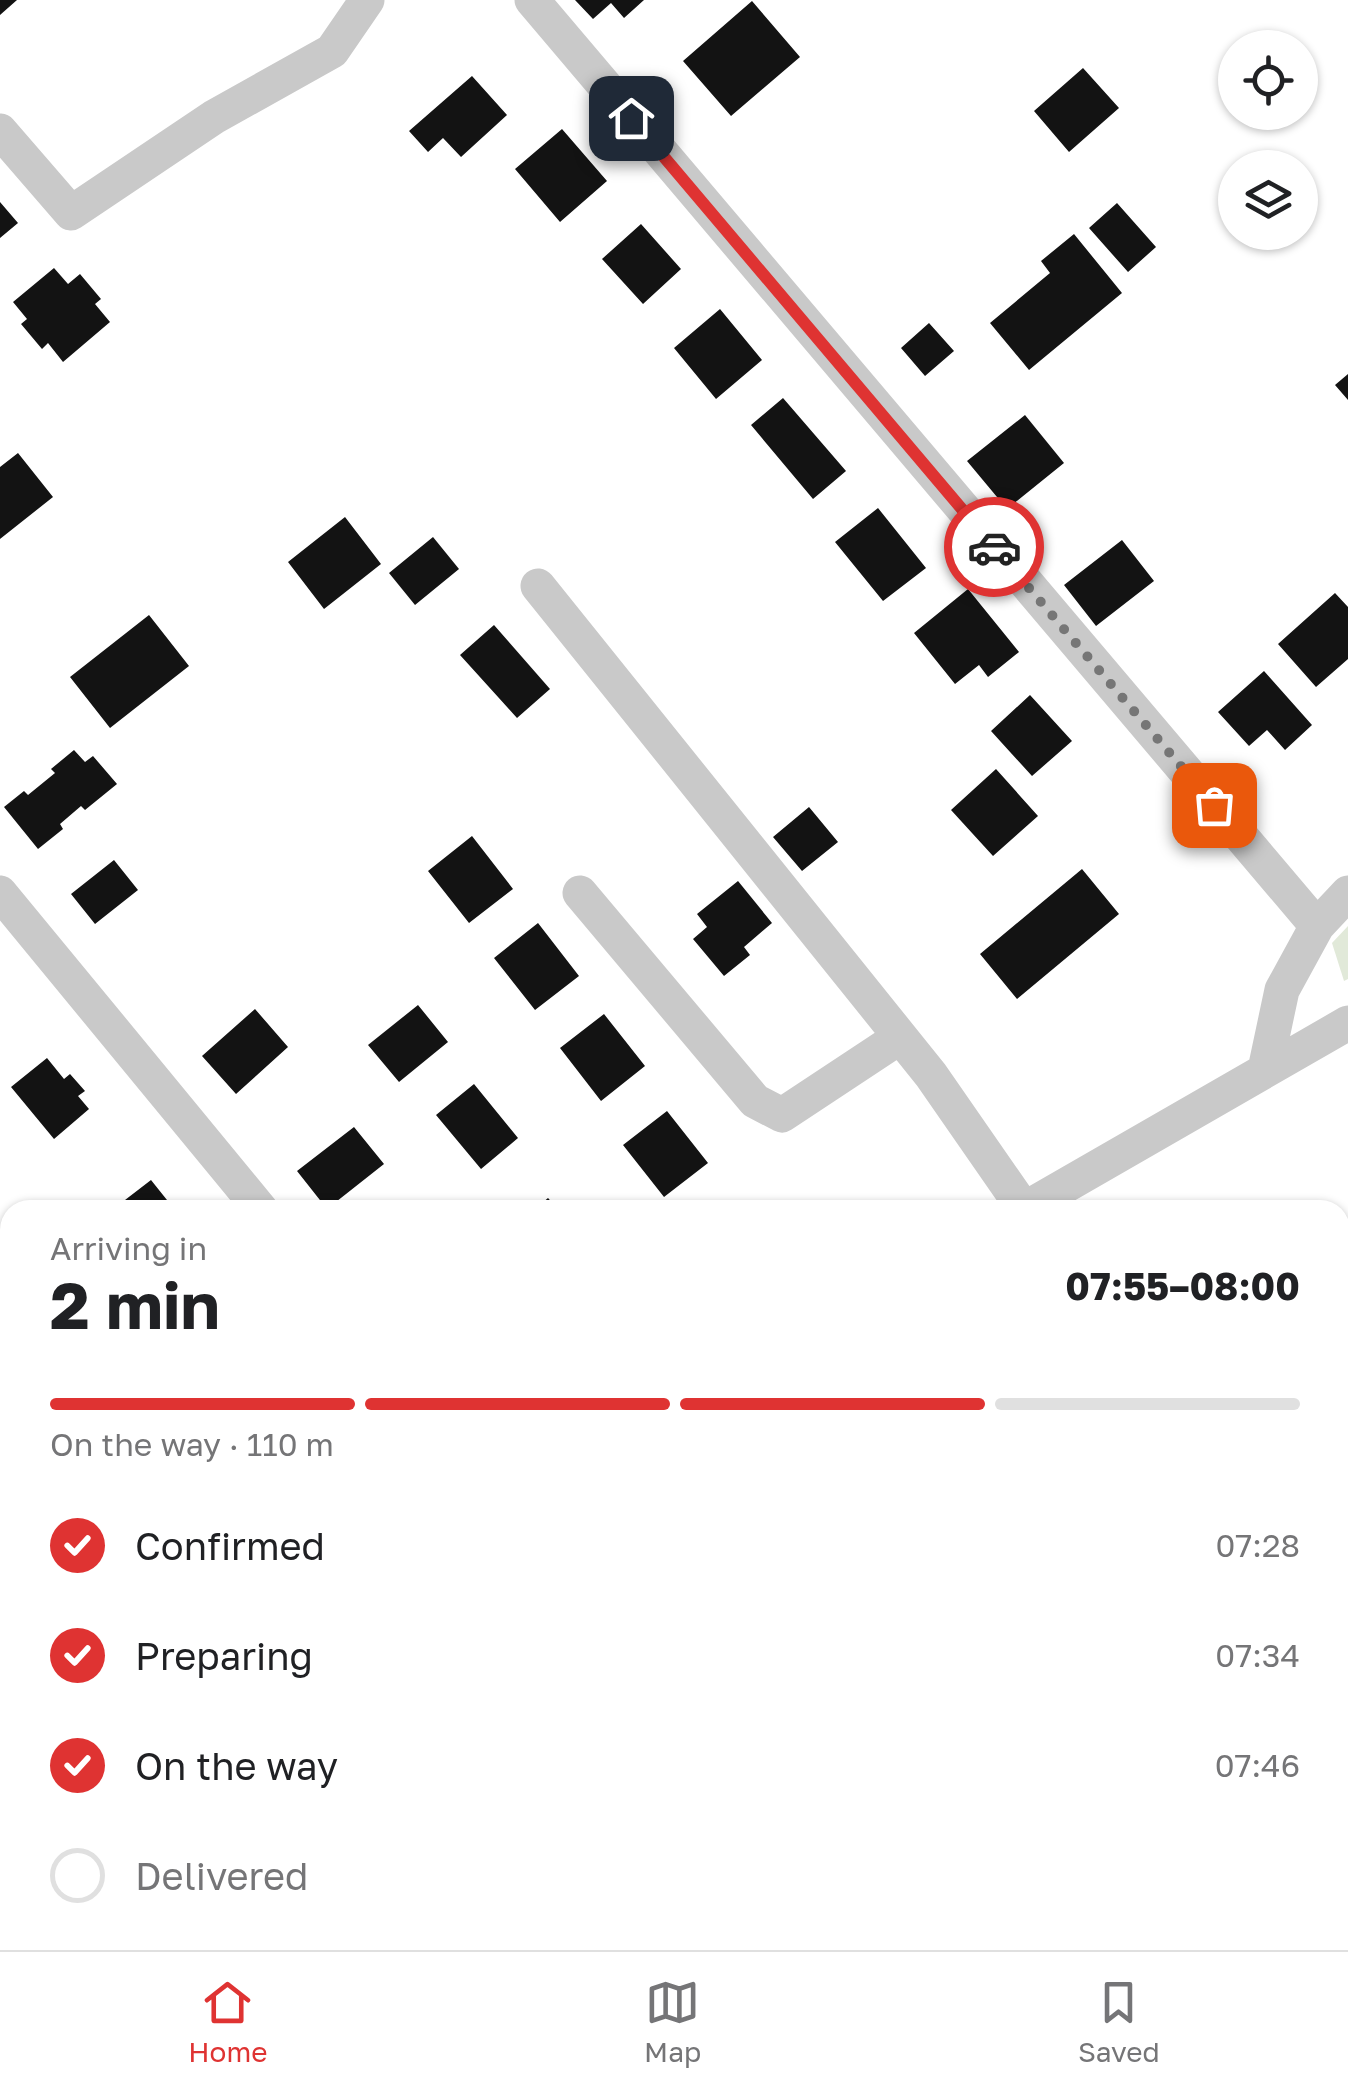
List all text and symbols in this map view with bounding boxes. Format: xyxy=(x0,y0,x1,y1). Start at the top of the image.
map controls xyxy=(1218,30,1318,250)
button: locate xyxy=(1218,30,1318,130)
pin xyxy=(589,76,674,161)
icon: home xyxy=(604,91,659,146)
button: layers xyxy=(1218,150,1318,250)
courier xyxy=(944,497,1044,597)
icon: car xyxy=(967,520,1022,575)
pin xyxy=(1172,763,1257,848)
icon: bag xyxy=(1187,778,1242,833)
text: Arriving in xyxy=(50,1229,207,1267)
text: 07:55–08:00 xyxy=(1065,1263,1300,1308)
text: 2 min xyxy=(50,1265,220,1343)
text: On the way · 110 m xyxy=(50,1425,334,1463)
icon: check xyxy=(50,1518,105,1573)
text: Confirmed xyxy=(135,1523,325,1568)
text: 07:28 xyxy=(1216,1526,1300,1564)
icon: check xyxy=(50,1628,105,1683)
text: Preparing xyxy=(135,1633,313,1678)
text: 07:34 xyxy=(1215,1636,1300,1674)
icon: check xyxy=(50,1738,105,1793)
text: On the way xyxy=(135,1743,338,1788)
text: 07:46 xyxy=(1215,1746,1300,1784)
text: Delivered xyxy=(135,1853,308,1898)
tab: Home xyxy=(188,1975,267,2068)
tab: Map xyxy=(644,1975,701,2068)
tab: Saved xyxy=(1078,1975,1160,2068)

